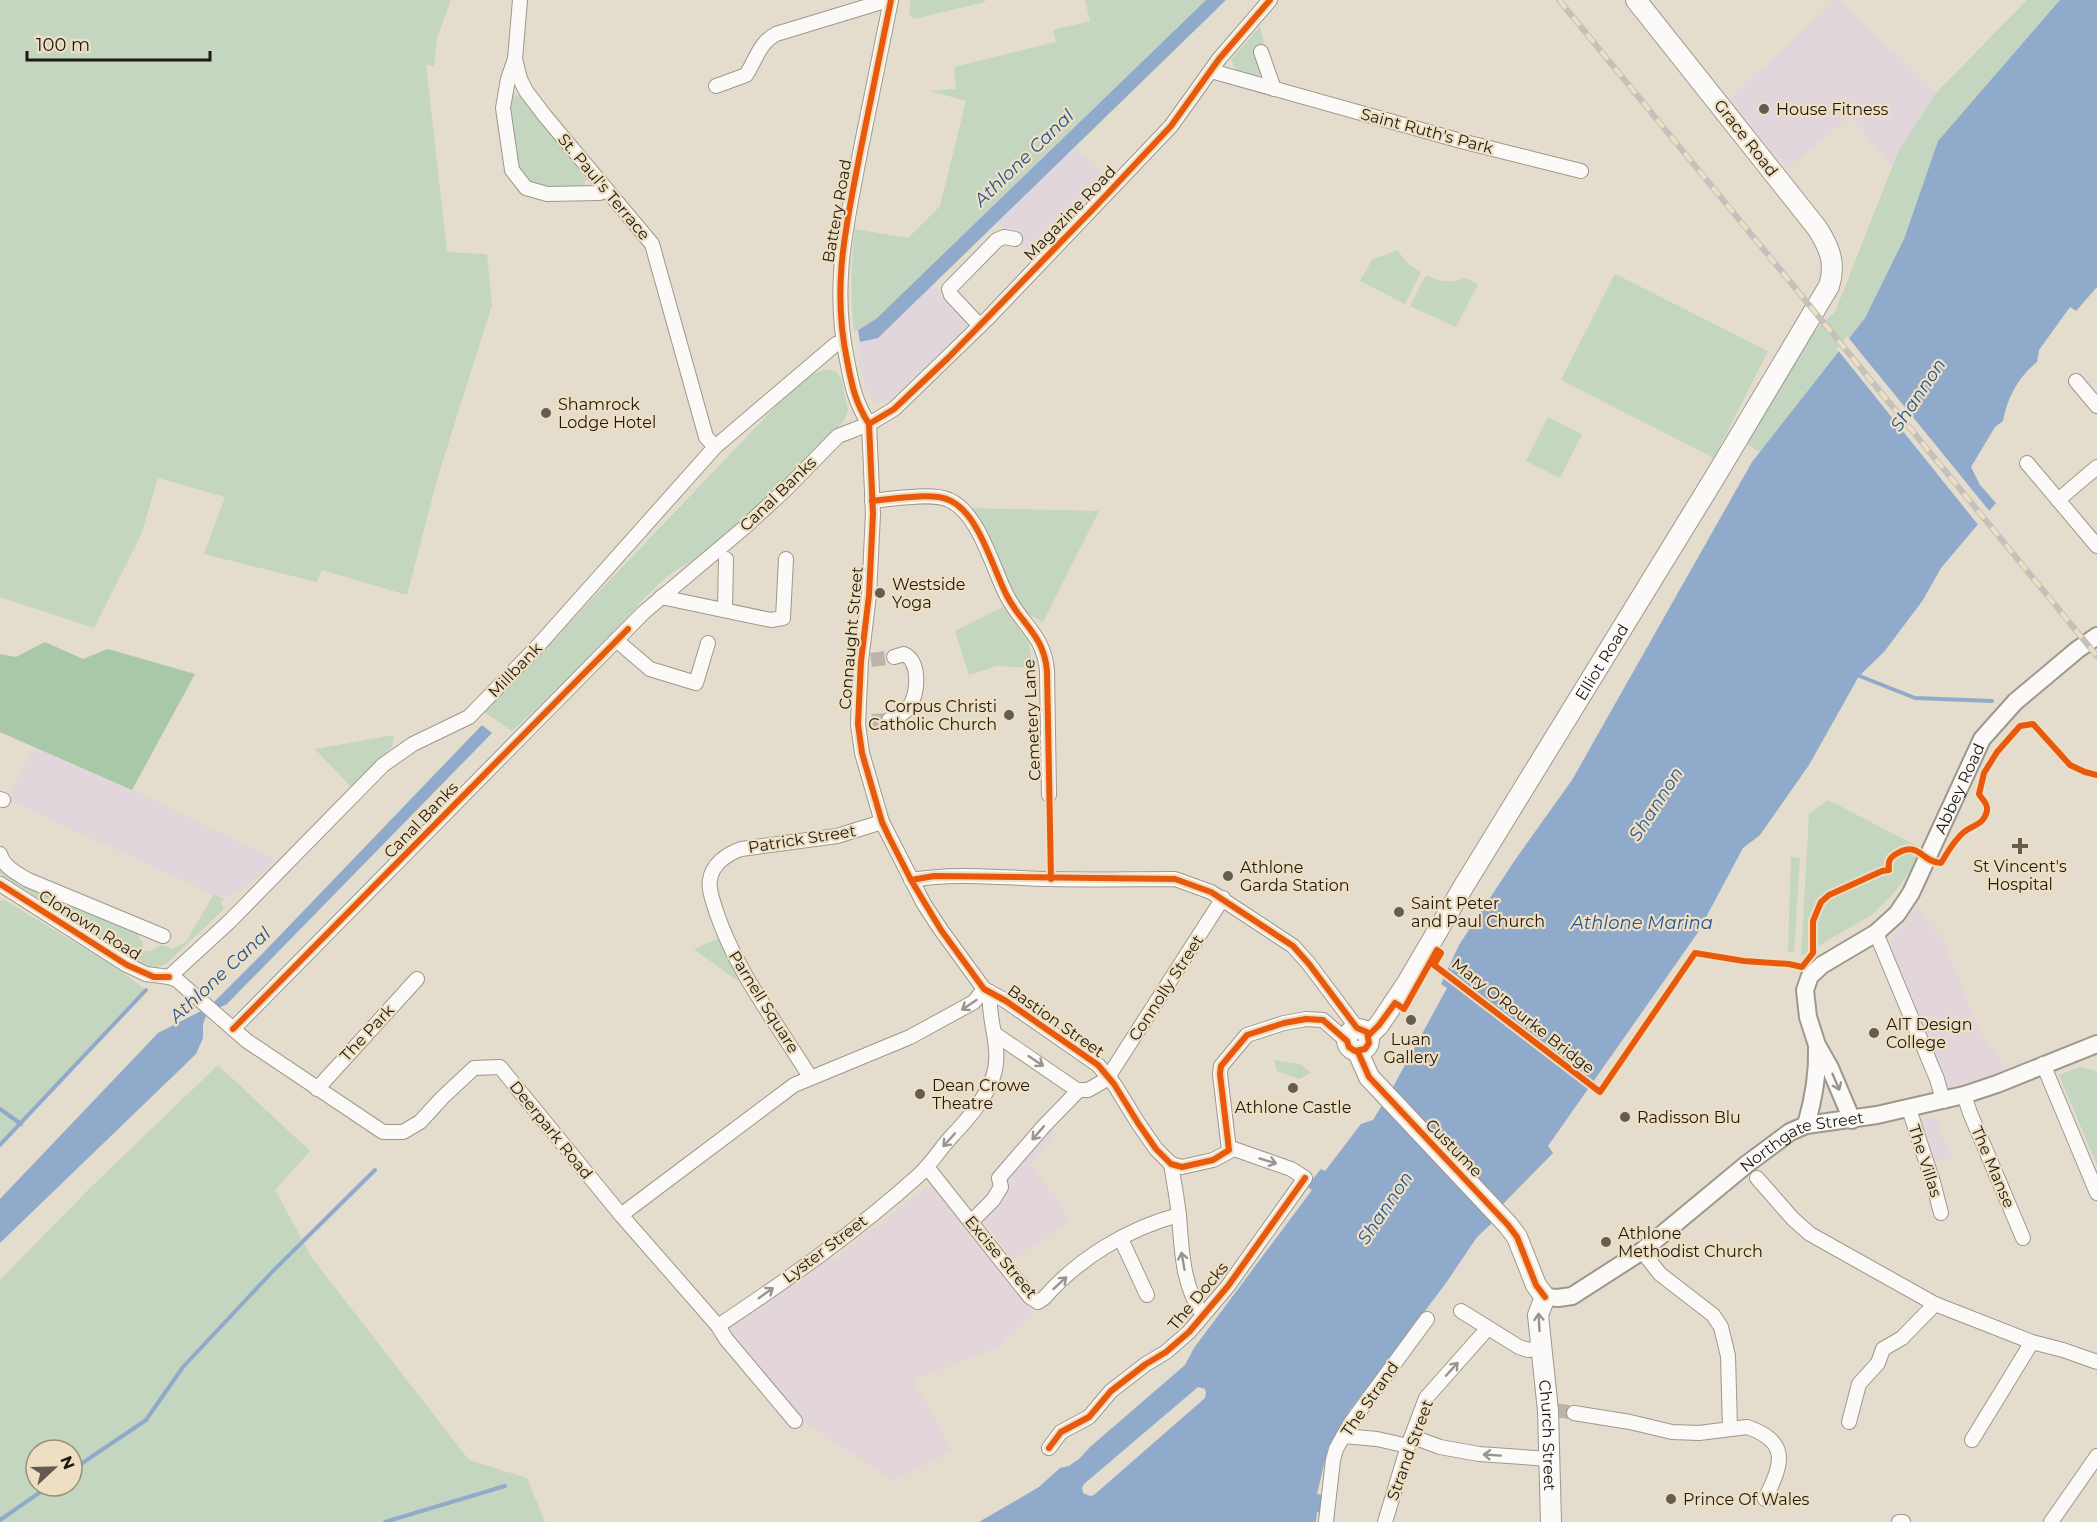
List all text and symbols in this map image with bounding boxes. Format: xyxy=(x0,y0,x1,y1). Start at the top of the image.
scale bar xyxy=(27,24,210,62)
text: 100 m xyxy=(36,34,90,56)
street label: Grace Road xyxy=(1710,96,1782,180)
place label: House Fitness xyxy=(1776,100,1889,119)
marker: House Fitness xyxy=(1757,102,1771,116)
street label: Saint Ruth's Park xyxy=(1359,104,1496,158)
water label: Athlone Canal xyxy=(969,105,1079,212)
street label: St. Paul's Terrace xyxy=(554,130,654,244)
street label: Battery Road xyxy=(819,158,855,264)
street label: Magazine Road xyxy=(1020,162,1120,264)
water label: Shannon xyxy=(1886,354,1950,436)
place label: Shamrock Lodge Hotel xyxy=(558,395,656,432)
marker: Shamrock Lodge Hotel xyxy=(539,406,553,420)
street label: Canal Banks xyxy=(736,453,820,535)
street label: Connaught Street xyxy=(835,565,867,710)
place label: Westside Yoga xyxy=(892,575,966,612)
marker: Westside Yoga xyxy=(873,586,887,600)
street label: Elliot Road xyxy=(1571,620,1632,704)
street label: Millbank xyxy=(484,638,546,701)
street label: Cemetery Lane xyxy=(1019,659,1045,781)
place label: Corpus Christi Catholic Church xyxy=(868,697,997,734)
marker: Corpus Christi Catholic Church xyxy=(1002,708,1016,722)
street label: Abbey Road xyxy=(1930,740,1988,837)
water label: Shannon xyxy=(1624,763,1688,845)
street label: Canal Banks xyxy=(380,778,462,862)
street label: Patrick Street xyxy=(747,821,858,857)
marker: St Vincent's Hospital xyxy=(2011,837,2029,855)
place label: St Vincent's Hospital xyxy=(1973,857,2067,894)
place label: Athlone Garda Station xyxy=(1240,858,1350,895)
marker: Athlone Garda Station xyxy=(1221,869,1235,883)
street label: Clonown Road xyxy=(35,886,145,964)
place label: Saint Peter and Paul Church xyxy=(1411,894,1545,931)
marker: Saint Peter and Paul Church xyxy=(1392,905,1406,919)
water label: Athlone Marina xyxy=(1570,912,1713,934)
water label: Athlone Canal xyxy=(164,922,275,1028)
street label: Connolly Street xyxy=(1125,931,1208,1045)
street label: Parnell Square xyxy=(725,947,803,1057)
street label: Mary O'Rourke Bridge xyxy=(1448,954,1598,1078)
street label: Bastion Street xyxy=(1004,981,1108,1062)
one-way arrow xyxy=(961,999,977,1011)
street label: The Park xyxy=(336,1000,398,1065)
marker: Luan Gallery xyxy=(1404,1013,1418,1027)
place label: AIT Design College xyxy=(1886,1015,1972,1052)
marker: AIT Design College xyxy=(1867,1026,1881,1040)
place label: Luan Gallery xyxy=(1383,1030,1439,1067)
one-way arrow xyxy=(1027,1056,1044,1068)
one-way arrow xyxy=(1831,1072,1842,1090)
place label: Dean Crowe Theatre xyxy=(932,1076,1030,1113)
street label: Deerpark Road xyxy=(506,1077,596,1183)
marker: Athlone Castle xyxy=(1286,1081,1300,1095)
marker: Dean Crowe Theatre xyxy=(913,1087,927,1101)
place label: Athlone Castle xyxy=(1235,1098,1351,1117)
street label: Northgate Street xyxy=(1736,1107,1865,1176)
place label: Radisson Blu xyxy=(1637,1108,1741,1127)
marker: Radisson Blu xyxy=(1618,1110,1632,1124)
street label: Custume xyxy=(1422,1115,1486,1181)
street label: The Villas xyxy=(1904,1122,1946,1200)
street label: The Manse xyxy=(1967,1123,2019,1211)
one-way arrow xyxy=(1031,1125,1045,1140)
one-way arrow xyxy=(942,1132,956,1147)
one-way arrow xyxy=(1258,1156,1277,1167)
water label: Shannon xyxy=(1353,1167,1417,1249)
street label: Lyster Street xyxy=(779,1211,871,1287)
street label: Excise Street xyxy=(961,1212,1041,1303)
place label: Athlone Methodist Church xyxy=(1618,1224,1763,1261)
marker: Athlone Methodist Church xyxy=(1599,1235,1613,1249)
one-way arrow xyxy=(1177,1251,1188,1271)
street label: The Docks xyxy=(1164,1258,1232,1334)
one-way arrow xyxy=(1052,1276,1067,1290)
one-way arrow xyxy=(758,1287,774,1299)
one-way arrow xyxy=(1534,1312,1545,1332)
street label: The Strand xyxy=(1337,1358,1403,1440)
one-way arrow xyxy=(1445,1362,1459,1377)
street label: Church Street xyxy=(1535,1379,1560,1492)
street label: Strand Street xyxy=(1383,1397,1437,1503)
north arrow xyxy=(24,1438,84,1498)
one-way arrow xyxy=(1482,1449,1502,1460)
text: N xyxy=(56,1453,79,1472)
place label: Prince Of Wales xyxy=(1683,1490,1810,1509)
marker: Prince Of Wales xyxy=(1664,1492,1678,1506)

